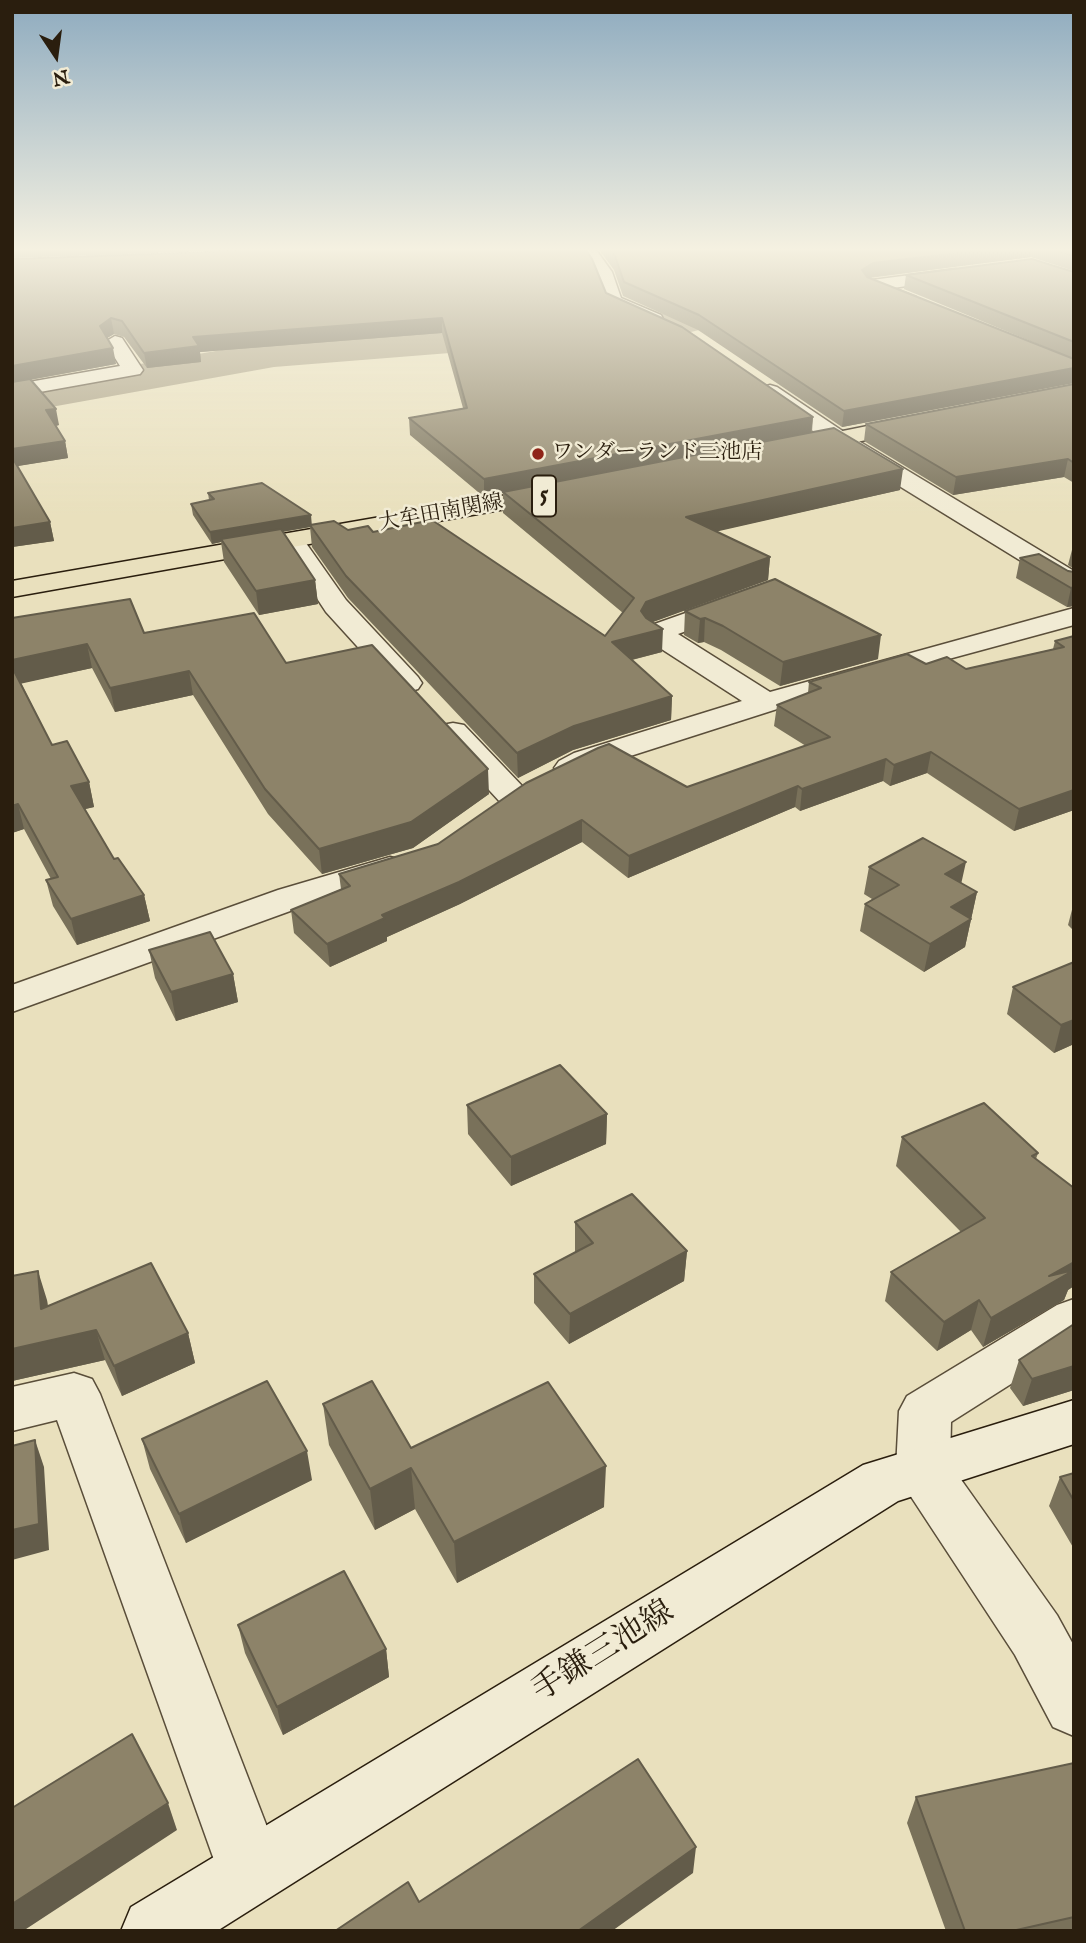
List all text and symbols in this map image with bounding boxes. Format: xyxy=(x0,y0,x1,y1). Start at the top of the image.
north arrow xyxy=(21,21,91,91)
text: N xyxy=(50,63,71,90)
place label: ワンダーランド三池店 xyxy=(552,441,762,467)
marker: ワンダーランド三池店 xyxy=(530,446,546,462)
road number: 5 xyxy=(532,476,556,516)
street label: 大牟田南関線 xyxy=(377,491,505,537)
street label: 手鎌三池線 xyxy=(526,1594,682,1712)

